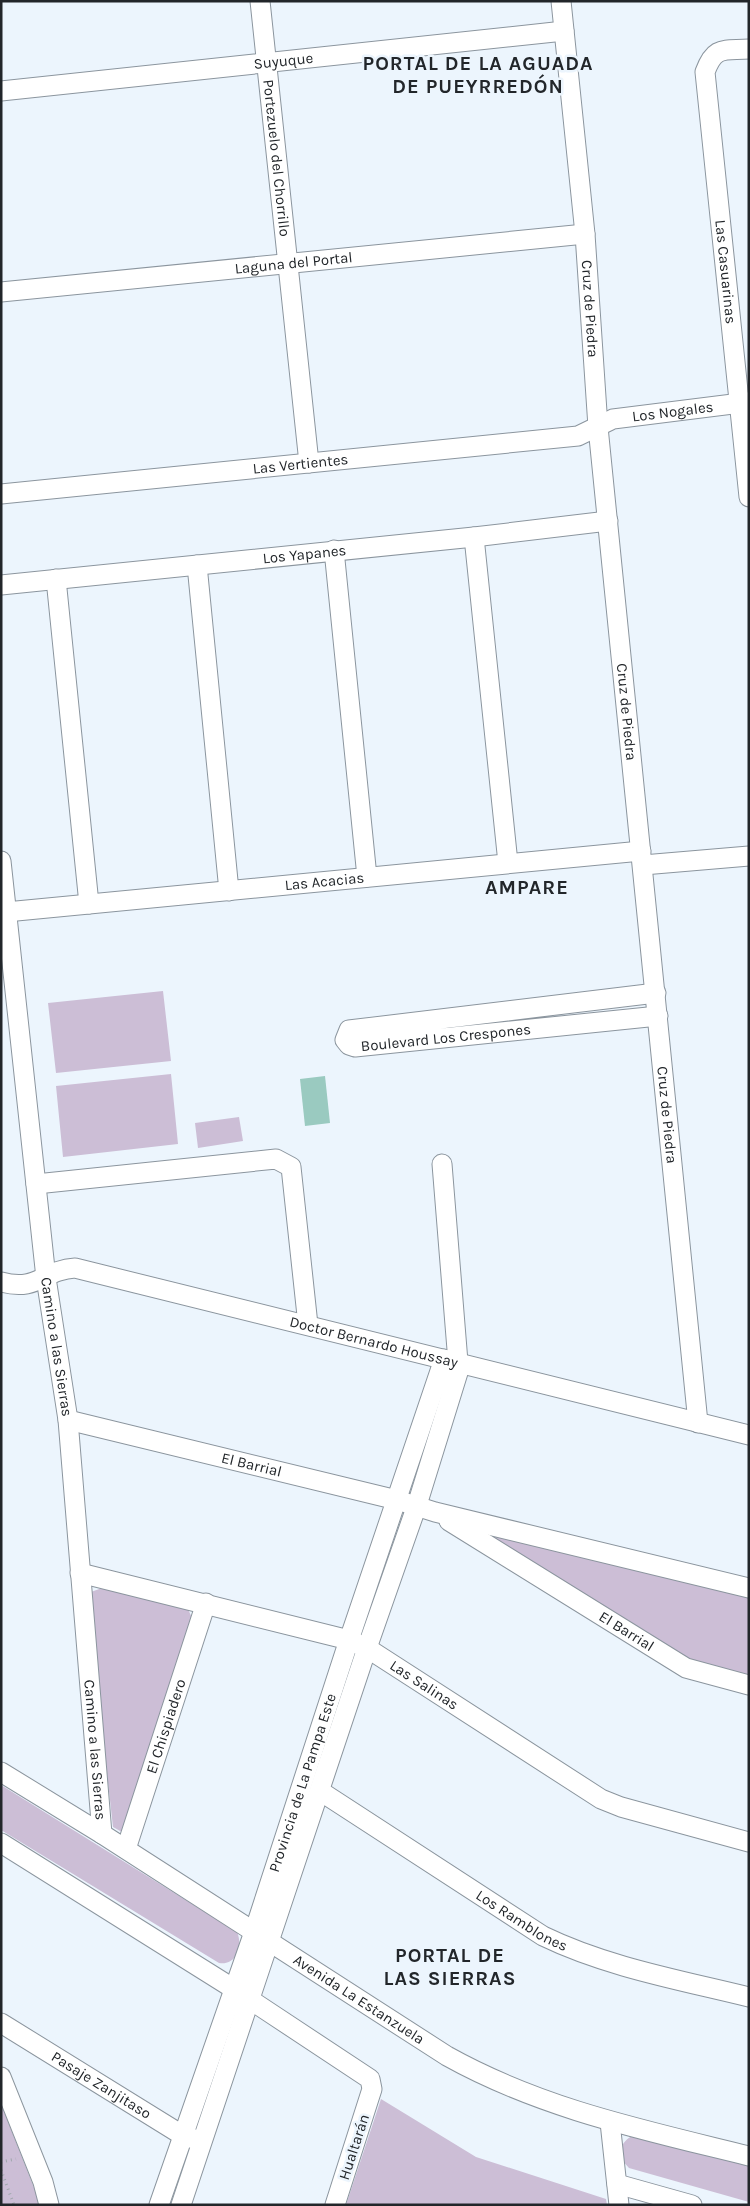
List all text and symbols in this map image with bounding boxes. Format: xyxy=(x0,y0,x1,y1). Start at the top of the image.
street label: Suyuque xyxy=(253,49,314,73)
district label: PORTAL DE LA AGUADA DE PUEYRREDÓN xyxy=(363,52,593,98)
street label: Portezuelo del Chorrillo xyxy=(259,79,294,238)
street label: Las Casuarinas xyxy=(711,219,740,325)
street label: Laguna del Portal xyxy=(234,248,353,278)
street label: Cruz de Piedra xyxy=(578,259,602,358)
street label: Los Nogales xyxy=(631,398,714,426)
street label: Las Vertientes xyxy=(252,450,349,478)
street label: Los Yapanes xyxy=(262,541,347,567)
street label: Cruz de Piedra xyxy=(613,662,640,761)
street label: Las Acacias xyxy=(284,869,365,894)
district label: AMPARE xyxy=(485,876,569,899)
street label: Boulevard Los Crespones xyxy=(360,1020,532,1055)
street label: Cruz de Piedra xyxy=(653,1065,681,1164)
street label: Camino a las Sierras xyxy=(37,1276,76,1418)
street label: Doctor Bernardo Houssay xyxy=(288,1313,460,1372)
street label: El Barrial xyxy=(220,1449,284,1481)
street label: El Barrial xyxy=(596,1607,658,1655)
street label: Las Salinas xyxy=(387,1656,462,1714)
street label: El Chispiadero xyxy=(142,1677,190,1776)
street label: Camino a las Sierras xyxy=(80,1679,110,1821)
street label: Provincia de La Pampa Este xyxy=(265,1691,340,1874)
street label: Los Ramblones xyxy=(473,1886,570,1955)
district label: PORTAL DE LAS SIERRAS xyxy=(384,1944,516,1990)
street label: Avenida La Estanzuela xyxy=(290,1951,428,2048)
street label: Pasaje Zanjitaso xyxy=(48,2047,155,2123)
street label: Hualtarán xyxy=(335,2112,373,2182)

